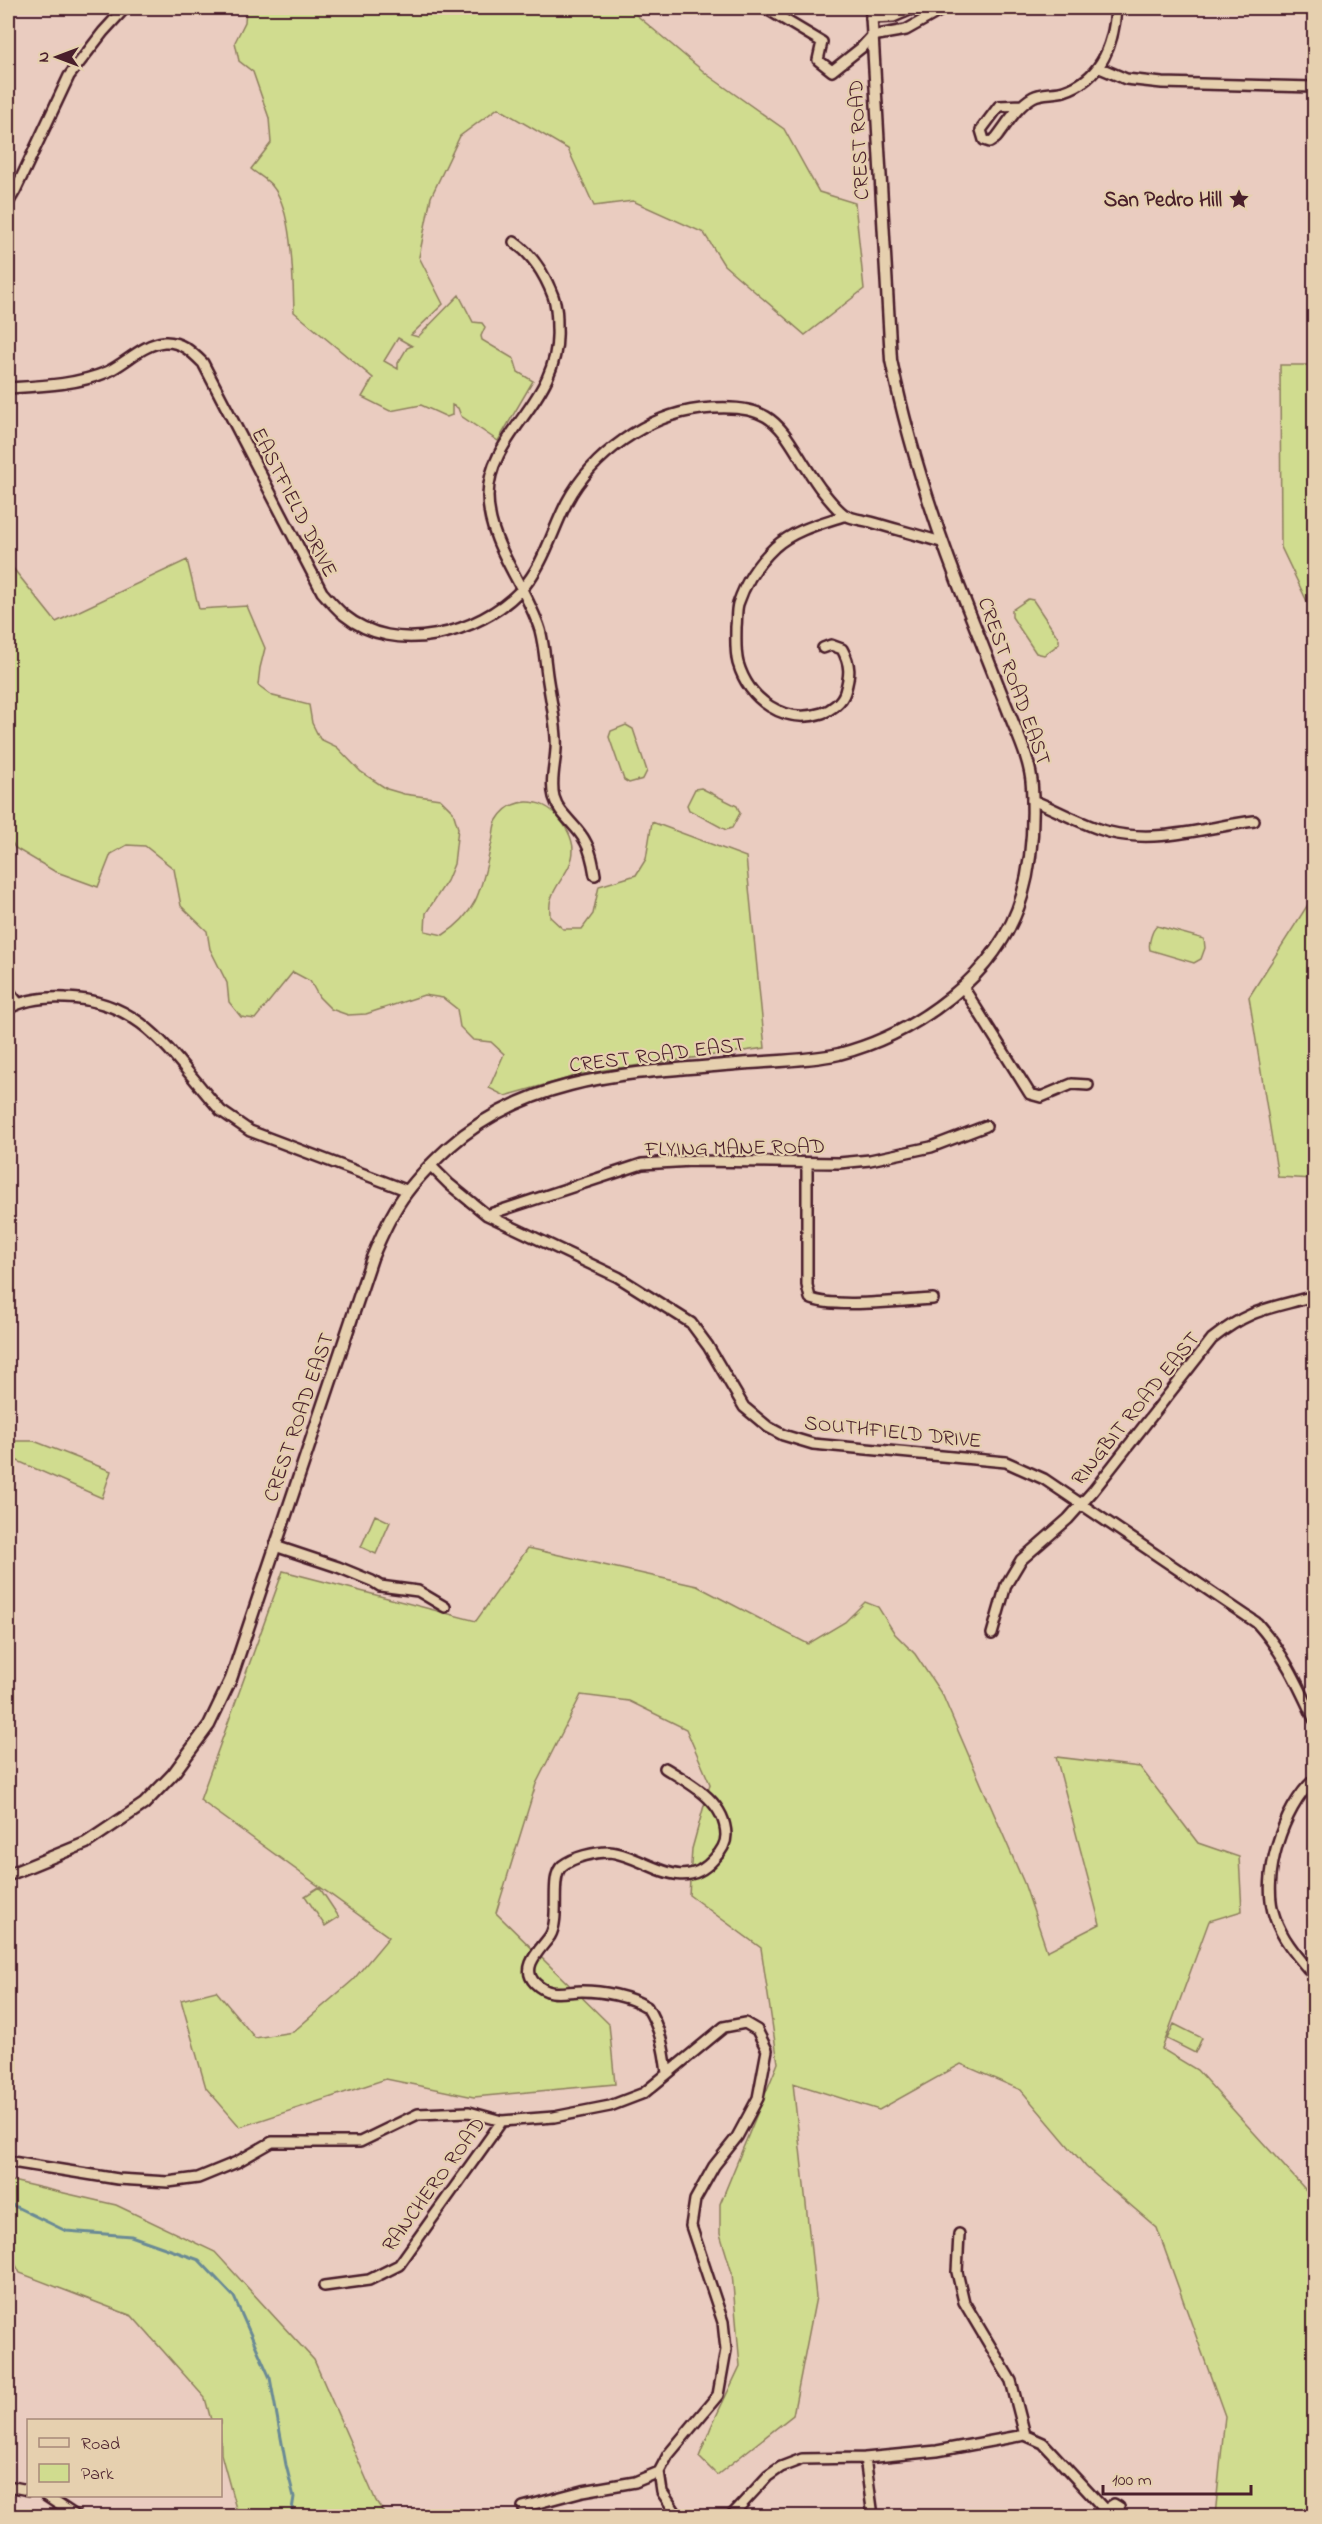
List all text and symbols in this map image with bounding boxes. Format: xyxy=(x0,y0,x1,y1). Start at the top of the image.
north arrow xyxy=(27,27,87,87)
text: N xyxy=(32,51,56,62)
street label: CREST ROAD xyxy=(842,79,878,201)
place label: San Pedro Hill xyxy=(1104,186,1222,216)
place icon: San Pedro Hill xyxy=(1227,187,1251,211)
street label: EASTFIELD DRIVE xyxy=(243,423,344,583)
street label: CREST ROAD EAST xyxy=(969,593,1057,770)
street label: CREST ROAD EAST xyxy=(568,1030,747,1082)
street label: FLYING MANE ROAD xyxy=(644,1132,825,1166)
street label: RINGBIT ROAD EAST xyxy=(1065,1326,1208,1493)
street label: CREST ROAD EAST xyxy=(257,1329,343,1506)
street label: SOUTHFIELD DRIVE xyxy=(803,1409,983,1457)
street label: RANCHERO ROAD xyxy=(375,2112,494,2259)
legend xyxy=(27,2419,222,2497)
text: Road xyxy=(81,2432,120,2458)
scale bar xyxy=(1103,2458,1252,2496)
text: Park xyxy=(81,2462,114,2488)
text: 100 m xyxy=(1112,2468,1152,2494)

